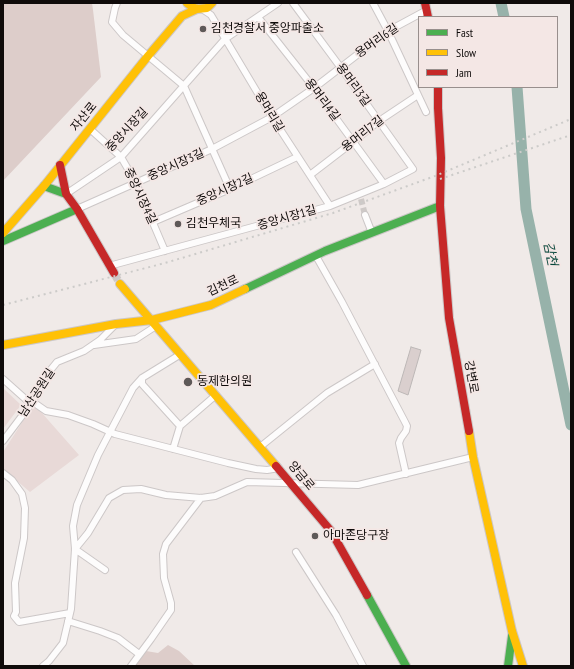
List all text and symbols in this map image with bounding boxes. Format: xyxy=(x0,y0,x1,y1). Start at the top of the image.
legend xyxy=(418,16,558,88)
street label: 용머리6길 xyxy=(353,21,401,61)
place label: 김천경찰서 중앙파출소 xyxy=(211,22,324,36)
marker: 김천경찰서 중앙파출소 xyxy=(198,24,208,34)
text: Fast xyxy=(456,25,473,40)
text: Slow xyxy=(456,45,476,60)
street label: 용머리3길 xyxy=(333,61,373,109)
text: Jam xyxy=(456,65,472,80)
street label: 용머리4길 xyxy=(301,76,343,124)
street label: 용머리길 xyxy=(251,89,287,135)
street label: 자산로 xyxy=(68,100,100,134)
street label: 중앙시장길 xyxy=(103,105,151,155)
street label: 용머리7길 xyxy=(339,113,387,155)
street label: 중앙시장3길 xyxy=(145,146,207,184)
street label: 중앙시장4길 xyxy=(121,165,159,227)
street label: 중앙시장2길 xyxy=(194,171,256,209)
street label: 중앙시장1길 xyxy=(256,203,318,233)
place label: 김천우체국 xyxy=(186,217,241,231)
marker: 김천우체국 xyxy=(173,219,183,229)
water label: 감천 xyxy=(540,241,560,267)
street label: 김천로 xyxy=(205,272,241,300)
street label: 강변로 xyxy=(461,359,481,395)
street label: 남산공원길 xyxy=(16,366,58,420)
place label: 동제한의원 xyxy=(197,375,252,389)
marker: 동제한의원 xyxy=(182,376,194,388)
street label: 양금로 xyxy=(285,459,317,493)
place label: 아마존당구장 xyxy=(323,529,389,543)
marker: 아마존당구장 xyxy=(310,531,320,541)

